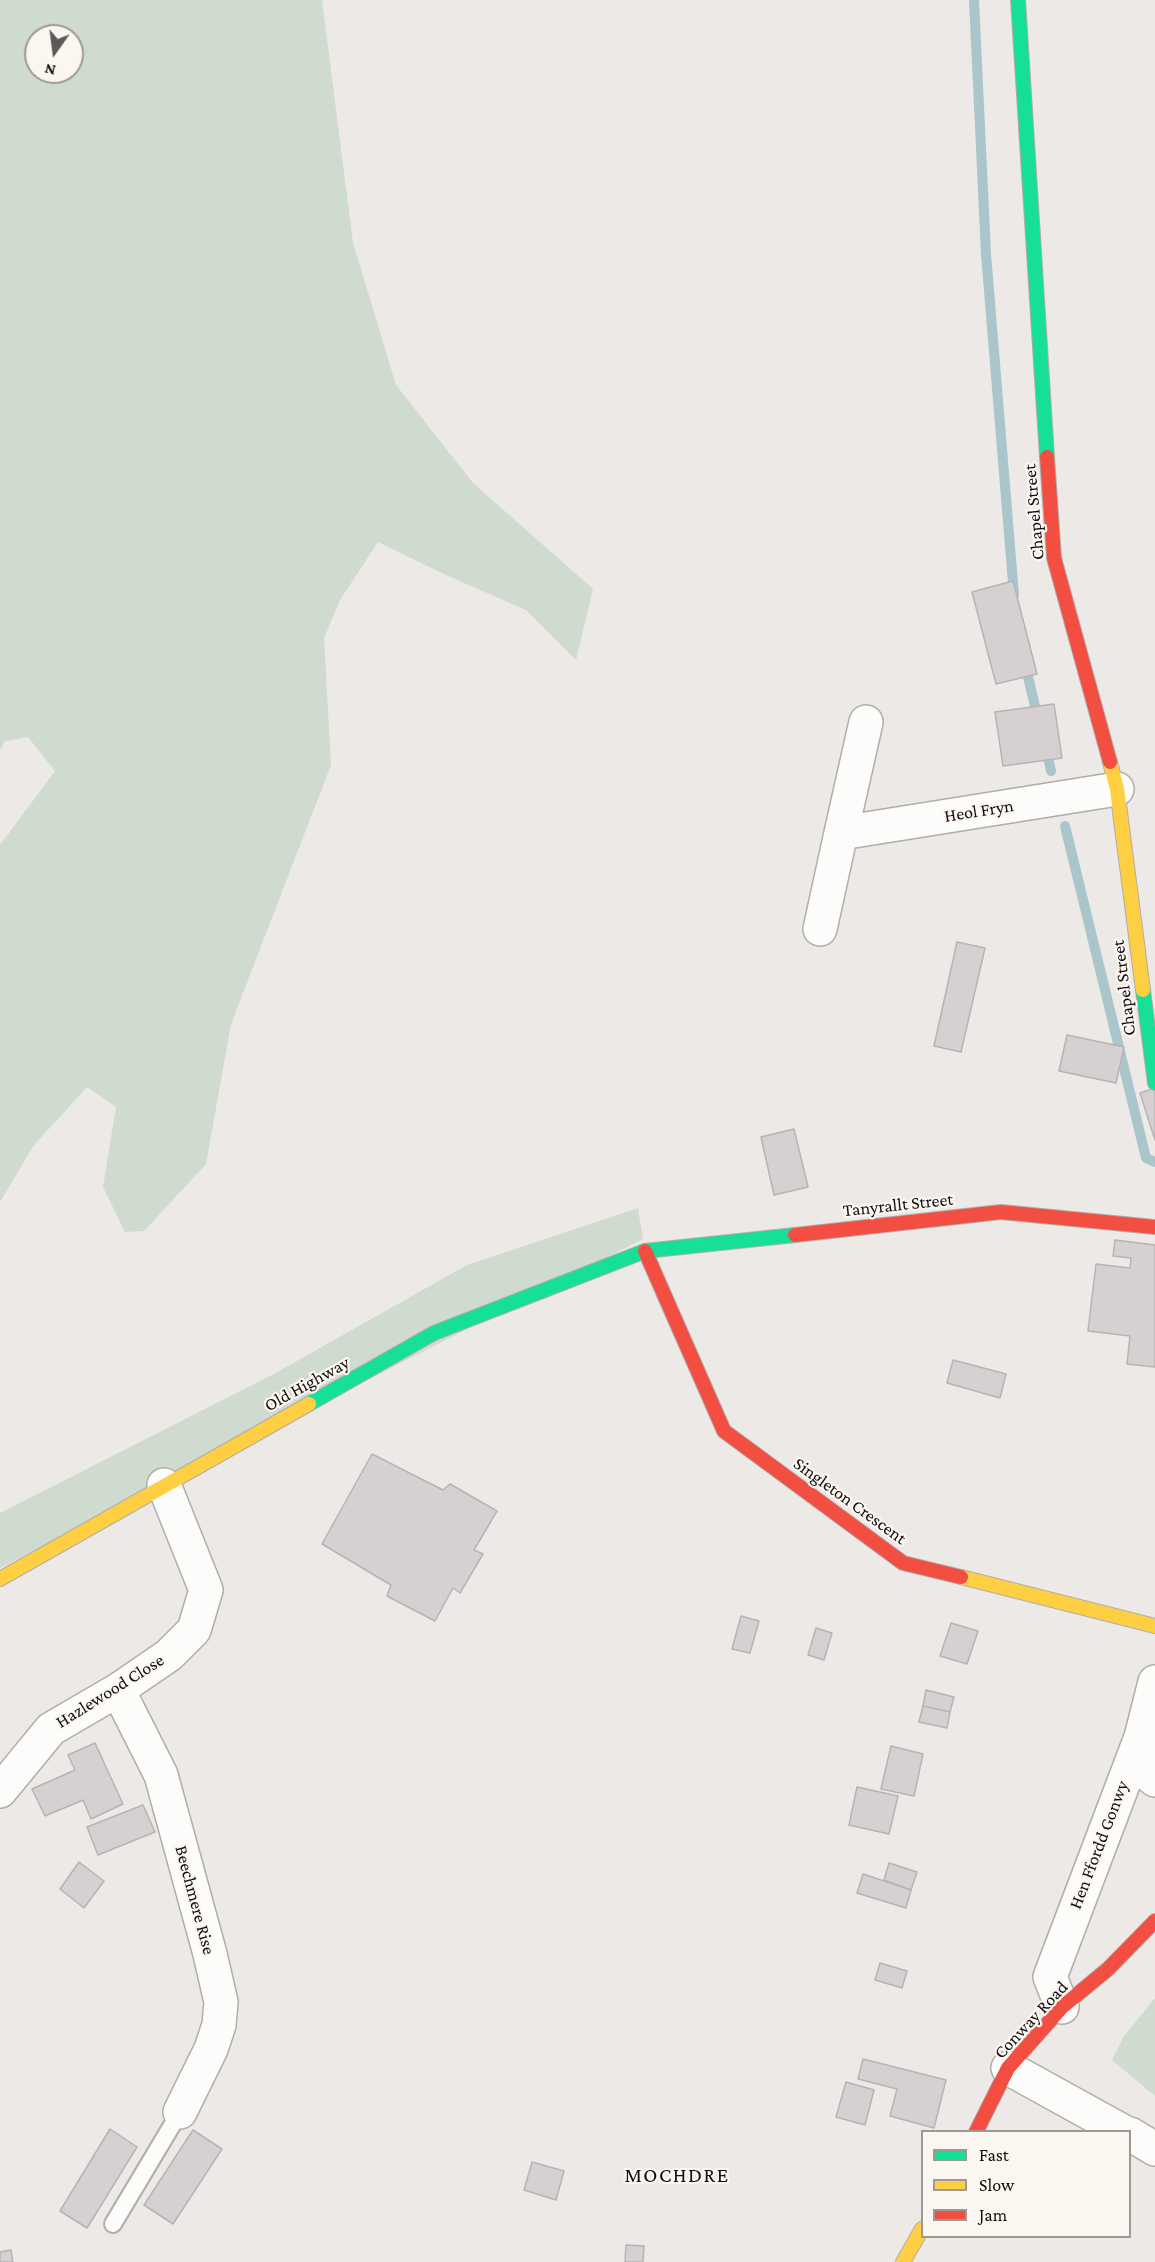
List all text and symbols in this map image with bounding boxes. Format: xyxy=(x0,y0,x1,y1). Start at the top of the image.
north arrow xyxy=(24,24,84,84)
text: N xyxy=(43,60,57,80)
street label: Chapel Street xyxy=(1019,463,1049,561)
street label: Heol Fryn xyxy=(943,795,1015,827)
street label: Chapel Street xyxy=(1107,939,1141,1037)
street label: Tanyrallt Street xyxy=(842,1188,954,1222)
street label: Old Highway xyxy=(261,1352,353,1416)
street label: Singleton Crescent xyxy=(789,1453,911,1549)
street label: Hazlewood Close xyxy=(52,1649,168,1733)
street label: Hen Ffordd Gonwy xyxy=(1065,1778,1133,1912)
street label: Beechmere Rise xyxy=(170,1843,220,1957)
street label: Conway Road xyxy=(989,1977,1073,2063)
legend xyxy=(921,2130,1131,2238)
text: Fast xyxy=(979,2145,1009,2165)
district label: MOCHDRE xyxy=(624,2163,730,2189)
text: Slow xyxy=(979,2175,1014,2195)
text: Jam xyxy=(979,2205,1007,2225)

